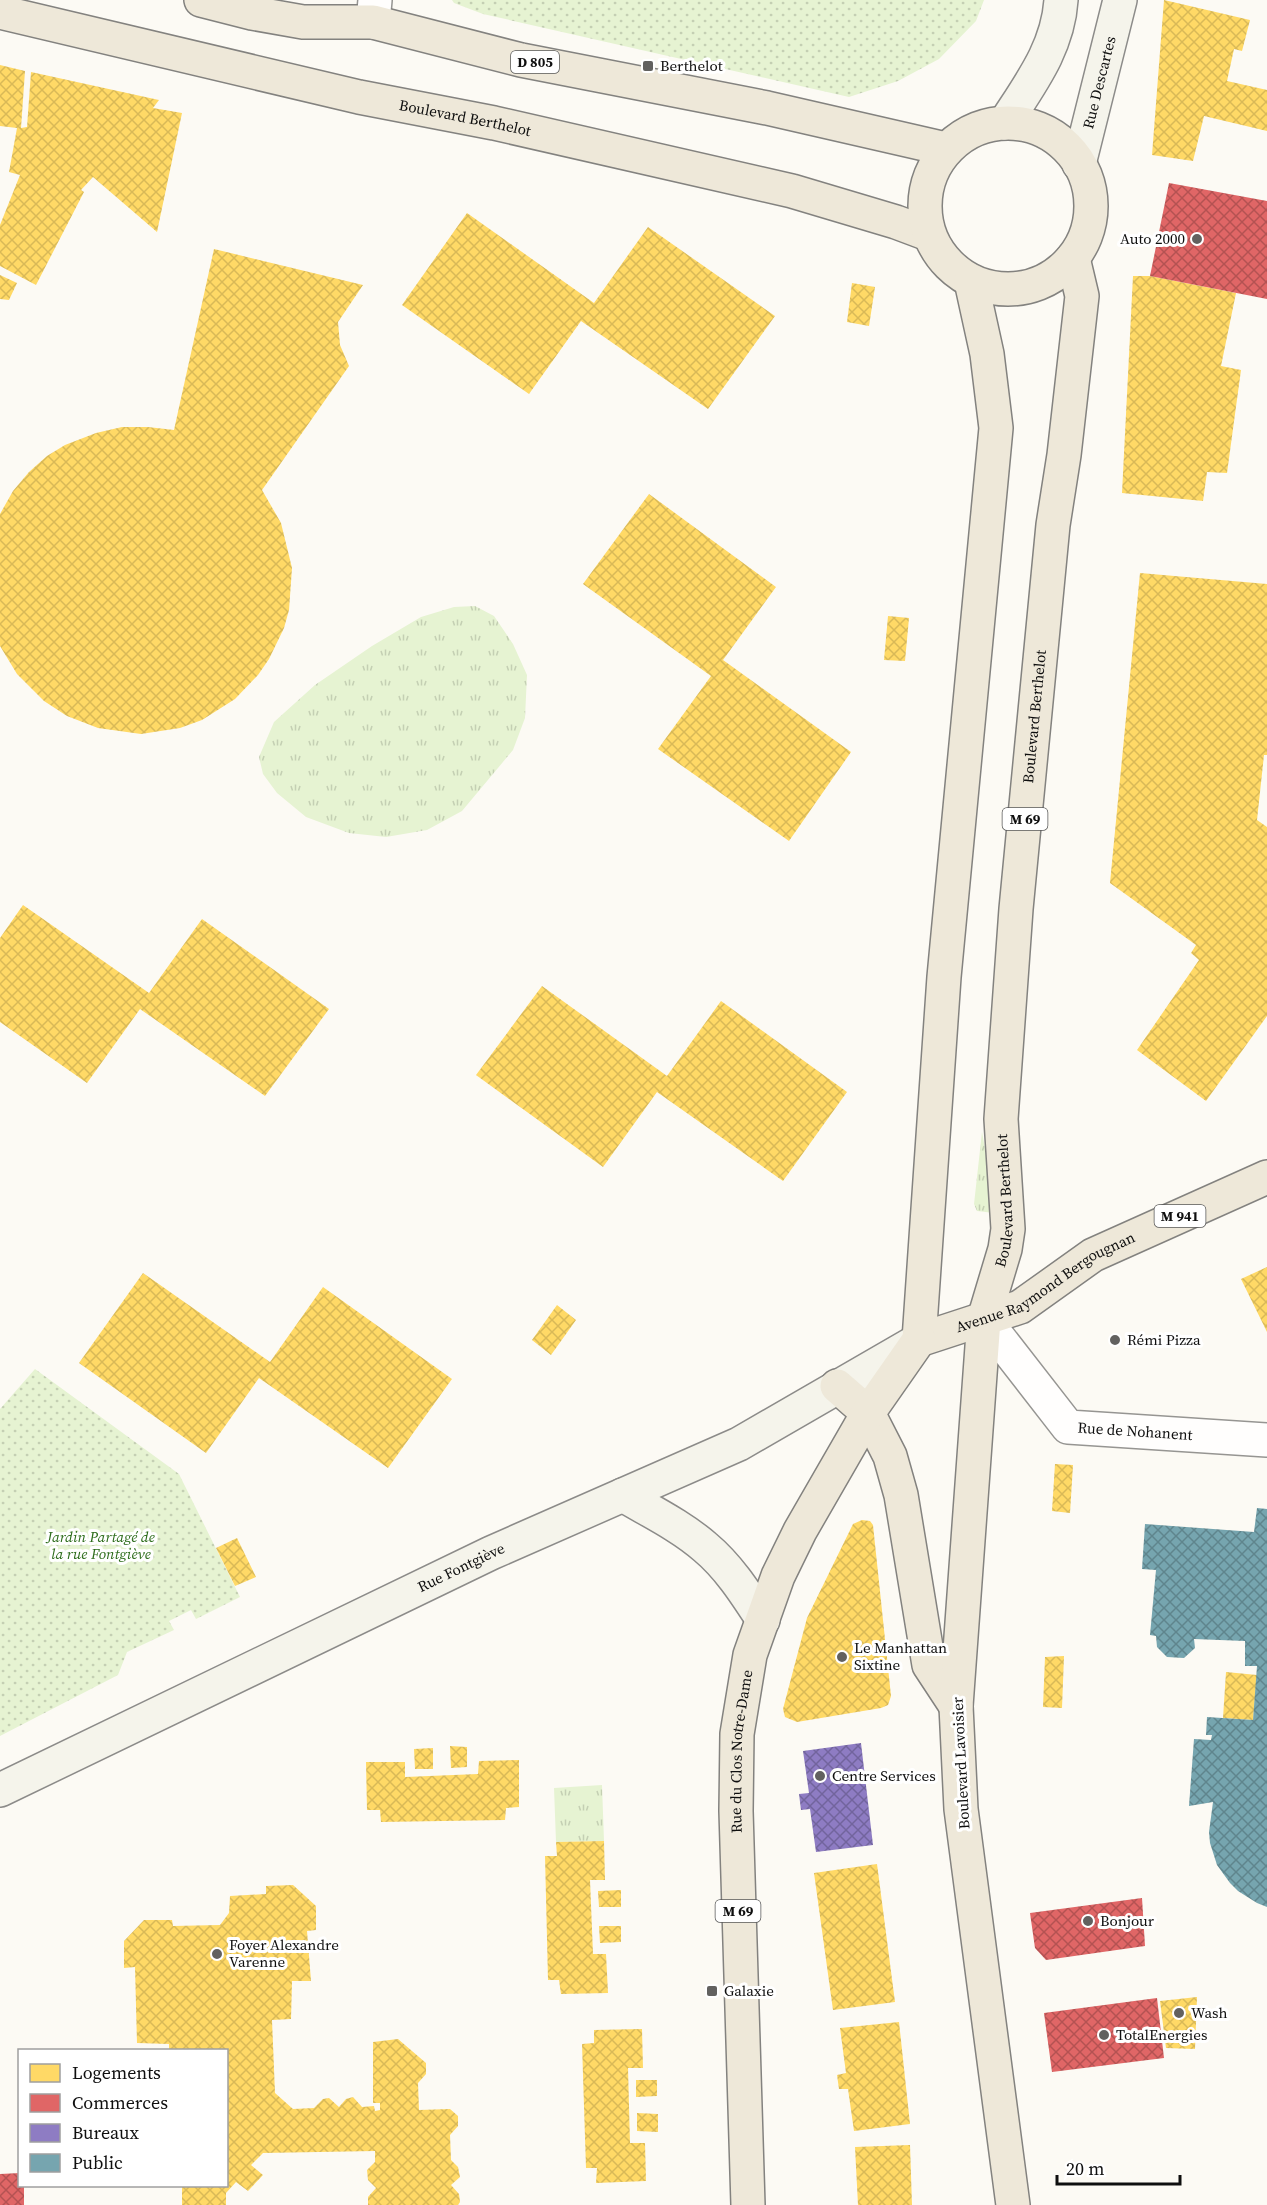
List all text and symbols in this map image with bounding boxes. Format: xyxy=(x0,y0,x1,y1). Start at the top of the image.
street label: Rue Descartes xyxy=(1077,34,1121,131)
road number: D 805 xyxy=(511,51,559,73)
place label: Berthelot xyxy=(660,55,723,76)
marker: Berthelot xyxy=(641,59,655,73)
street label: Boulevard Berthelot xyxy=(397,94,533,141)
place label: Auto 2000 xyxy=(1120,228,1185,249)
marker: Auto 2000 xyxy=(1190,232,1204,246)
street label: Boulevard Berthelot xyxy=(1017,649,1051,784)
road number: M 69 xyxy=(1002,808,1048,830)
street label: Boulevard Berthelot xyxy=(989,1133,1018,1270)
road number: M 941 xyxy=(1154,1205,1206,1227)
street label: Avenue Raymond Bergougnan xyxy=(953,1227,1138,1337)
place label: Rémi Pizza xyxy=(1127,1329,1201,1350)
marker: Rémi Pizza xyxy=(1108,1333,1122,1347)
street label: Rue de Nohanent xyxy=(1077,1417,1193,1445)
park label: Jardin Partagé de la rue Fontgiève xyxy=(45,1526,155,1564)
street label: Rue Fontgiève xyxy=(414,1537,508,1597)
place label: Le Manhattan Sixtine xyxy=(854,1637,947,1675)
marker: Le Manhattan Sixtine xyxy=(835,1650,849,1664)
street label: Rue du Clos Notre-Dame xyxy=(725,1668,757,1834)
street label: Boulevard Lavoisier xyxy=(947,1696,974,1830)
place label: Centre Services xyxy=(832,1765,936,1786)
marker: Centre Services xyxy=(813,1769,827,1783)
road number: M 69 xyxy=(716,1900,760,1922)
place label: Bonjour xyxy=(1100,1910,1155,1931)
marker: Bonjour xyxy=(1081,1914,1095,1928)
place label: Foyer Alexandre Varenne xyxy=(229,1934,339,1972)
marker: Foyer Alexandre Varenne xyxy=(210,1947,224,1961)
place label: Galaxie xyxy=(724,1980,774,2001)
marker: Galaxie xyxy=(705,1984,719,1998)
place label: Wash xyxy=(1191,2002,1227,2023)
marker: Wash xyxy=(1172,2006,1186,2020)
place label: TotalEnergies xyxy=(1116,2024,1207,2045)
marker: TotalEnergies xyxy=(1097,2028,1111,2042)
legend xyxy=(18,2049,228,2187)
text: Logements xyxy=(72,2060,161,2085)
text: Commerces xyxy=(72,2090,168,2115)
text: Bureaux xyxy=(72,2120,140,2145)
scale bar xyxy=(1057,2148,1180,2186)
text: Public xyxy=(72,2150,123,2175)
text: 20 m xyxy=(1066,2156,1104,2181)

